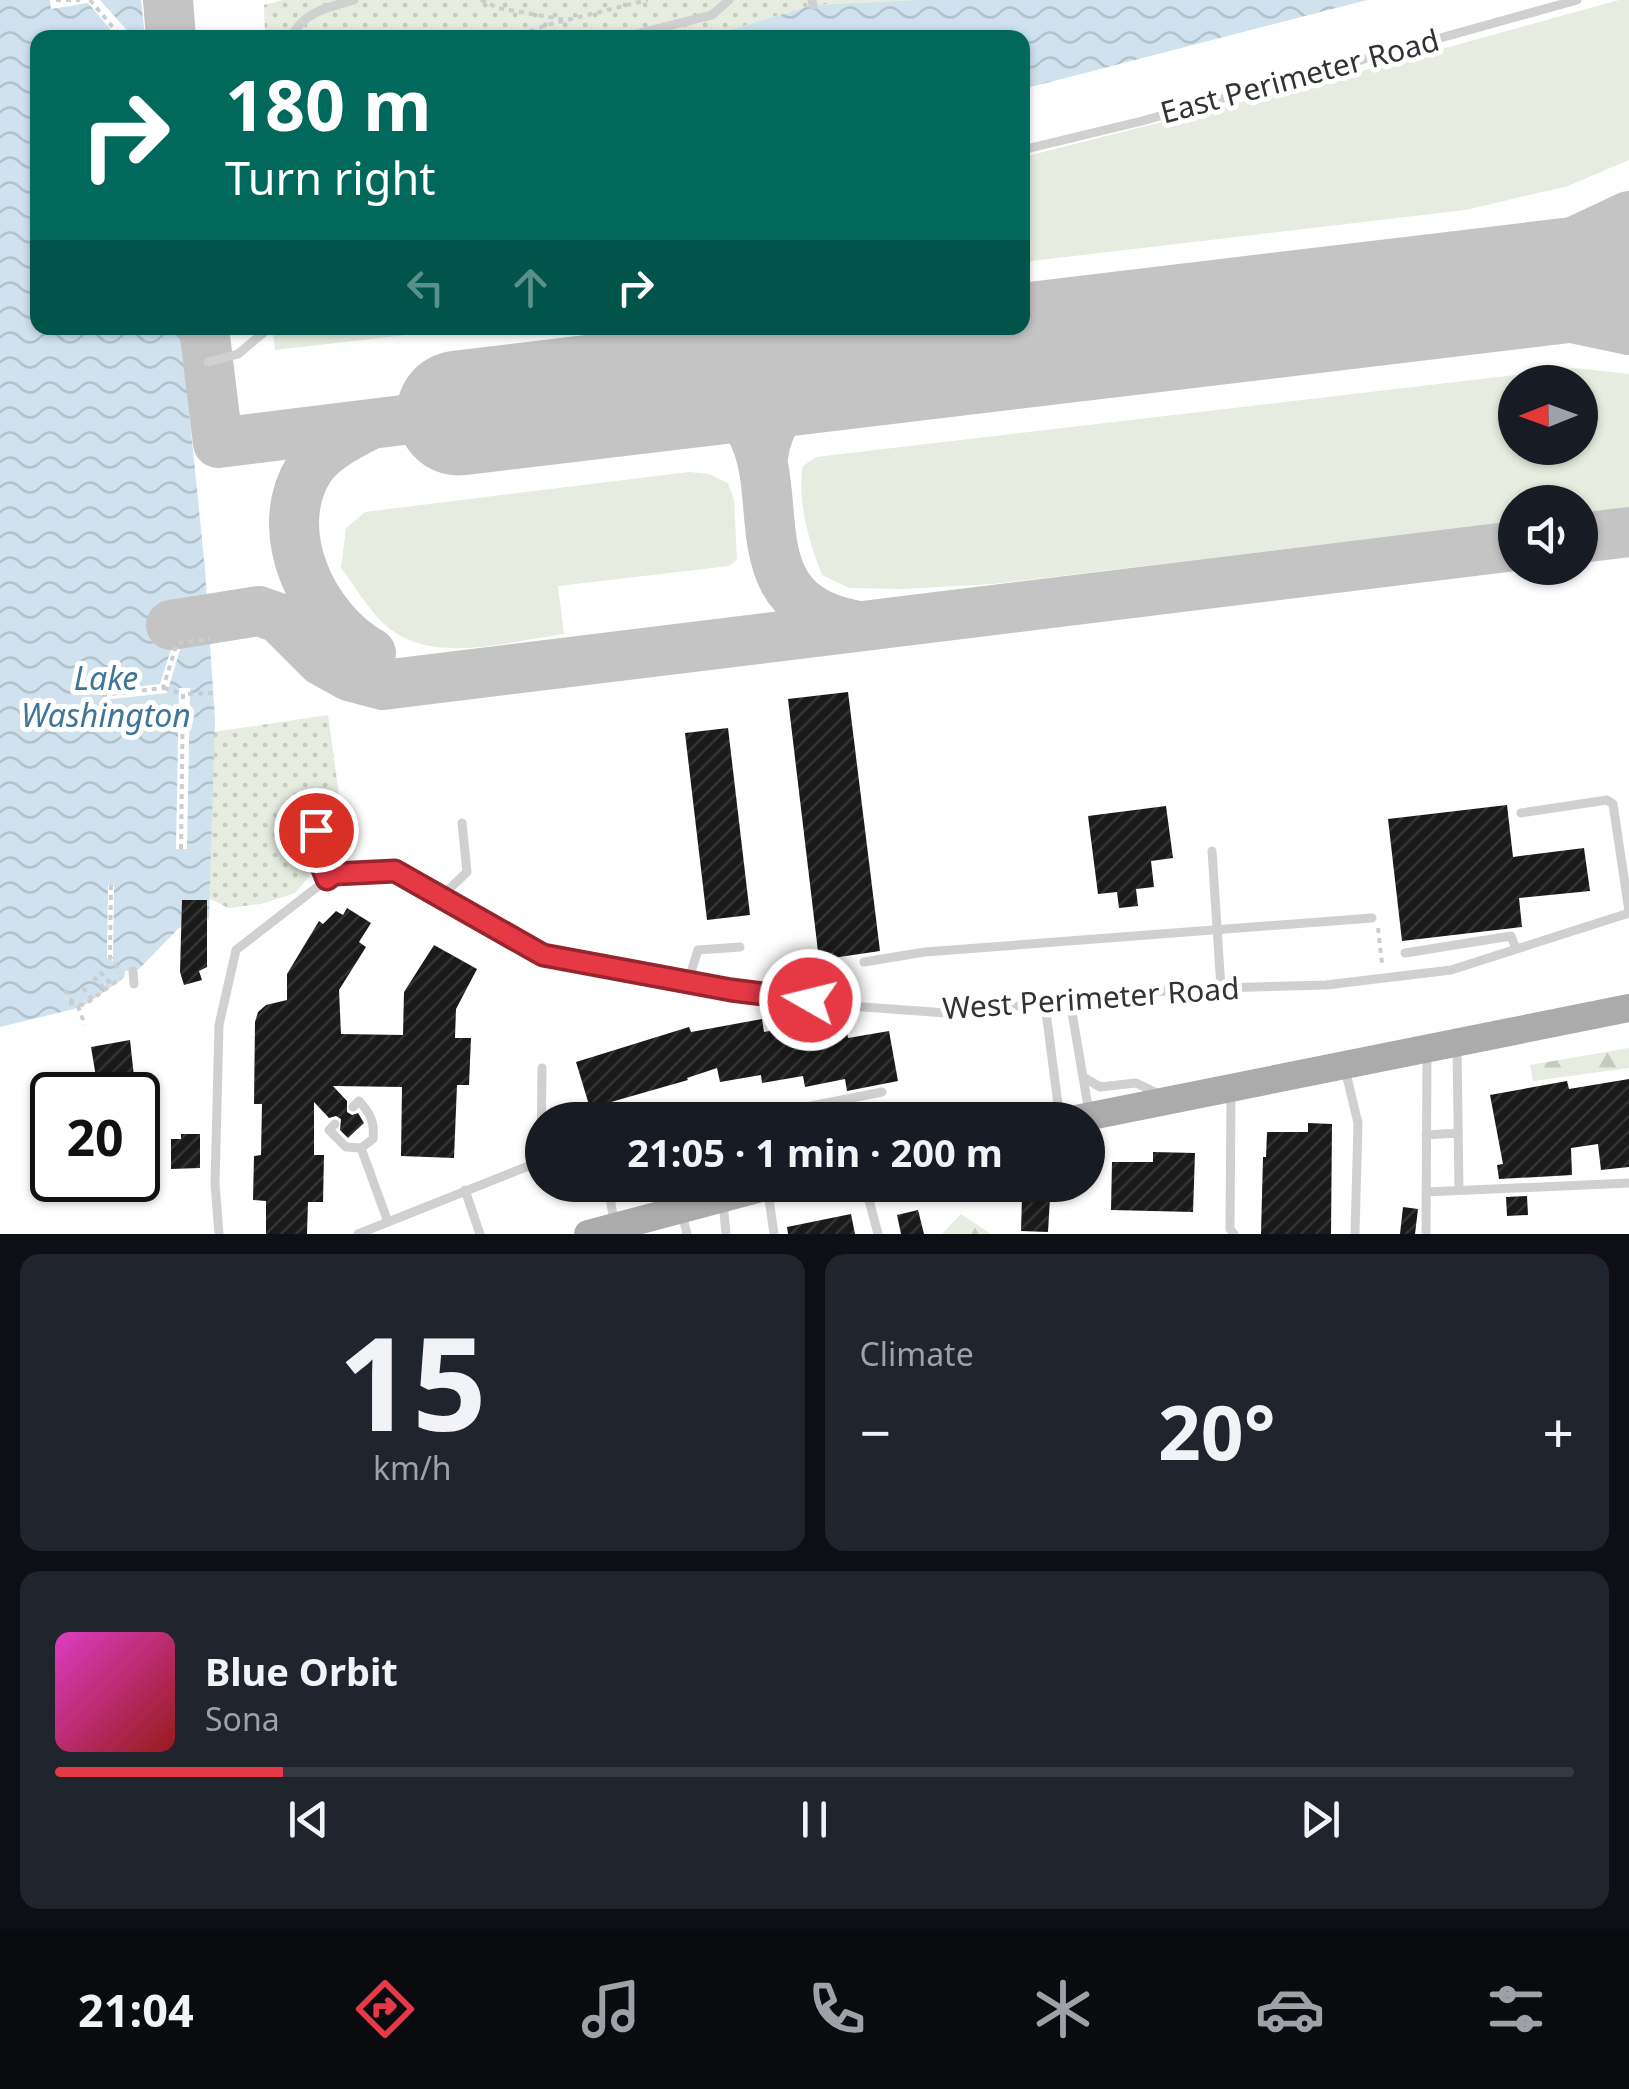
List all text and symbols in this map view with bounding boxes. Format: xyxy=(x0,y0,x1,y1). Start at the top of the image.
street label: East Perimeter Road xyxy=(1156,19,1443,132)
text: 180 m xyxy=(225,56,432,152)
icon: right xyxy=(60,70,190,200)
text: Turn right xyxy=(225,147,436,208)
icon: left xyxy=(398,260,453,315)
icon: ahead xyxy=(503,260,558,315)
icon: right xyxy=(608,260,663,315)
north arrow xyxy=(1498,365,1598,465)
map controls xyxy=(1498,365,1598,585)
button: sound xyxy=(1498,485,1598,585)
water label: Lake Washington xyxy=(21,656,191,736)
pin xyxy=(274,788,359,873)
icon: arrive xyxy=(289,803,344,858)
position arrow xyxy=(758,948,862,1052)
street label: West Perimeter Road xyxy=(941,967,1241,1028)
speed limit sign: 20 xyxy=(30,1072,160,1202)
text: 21:05 · 1 min · 200 m xyxy=(627,1126,1003,1178)
text: 15 xyxy=(338,1292,487,1469)
text: Climate xyxy=(860,1332,974,1375)
text: 20° xyxy=(1158,1380,1276,1482)
text: − xyxy=(860,1394,891,1469)
text: + xyxy=(1543,1394,1574,1469)
text: km/h xyxy=(373,1446,452,1489)
text: Blue Orbit xyxy=(205,1645,398,1697)
text: Sona xyxy=(205,1697,280,1740)
icon: previous xyxy=(281,1792,336,1847)
icon: pause xyxy=(787,1792,842,1847)
icon: next xyxy=(1293,1792,1348,1847)
icon: directions xyxy=(350,1974,420,2044)
icon: music xyxy=(576,1974,646,2044)
icon: phone xyxy=(802,1974,872,2044)
icon: climate xyxy=(1028,1974,1098,2044)
icon: car xyxy=(1255,1974,1325,2044)
icon: filters xyxy=(1481,1974,1551,2044)
text: 21:04 xyxy=(78,1979,194,2040)

